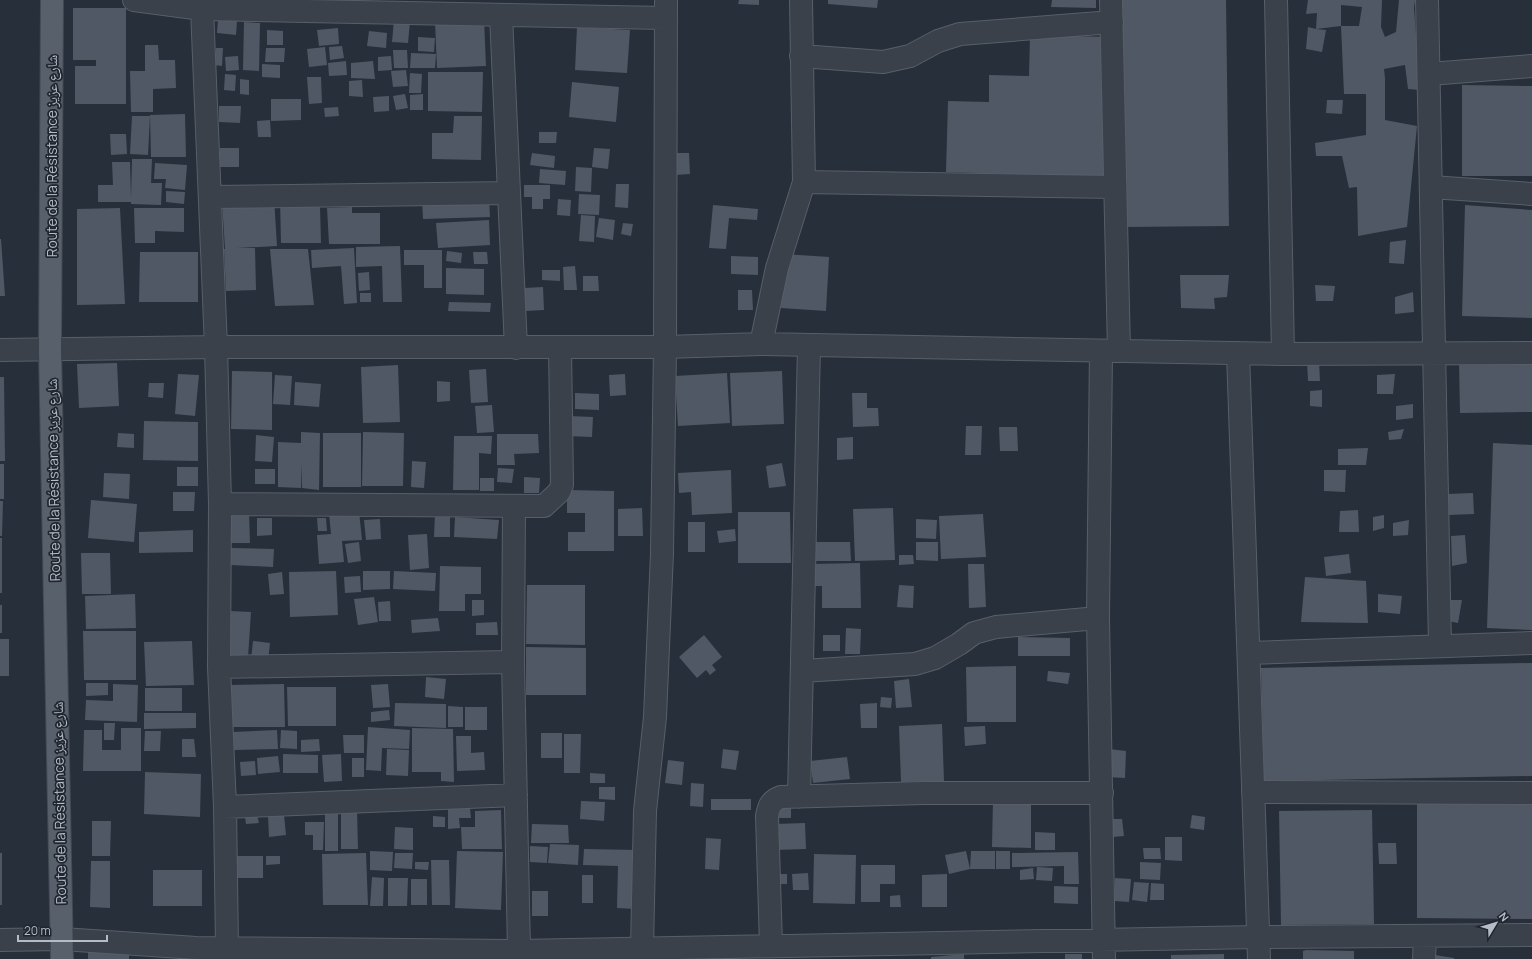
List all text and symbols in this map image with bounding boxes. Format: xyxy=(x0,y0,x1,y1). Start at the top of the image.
street label: Route de la Résistance شارع عزيز xyxy=(42,55,62,257)
street label: Route de la Résistance شارع عزيز xyxy=(42,379,65,581)
street label: Route de la Résistance شارع عزيز xyxy=(48,702,71,904)
north arrow xyxy=(1476,903,1516,943)
text: N xyxy=(1496,909,1513,924)
scale bar xyxy=(18,917,107,943)
text: 20 m xyxy=(24,922,51,939)

